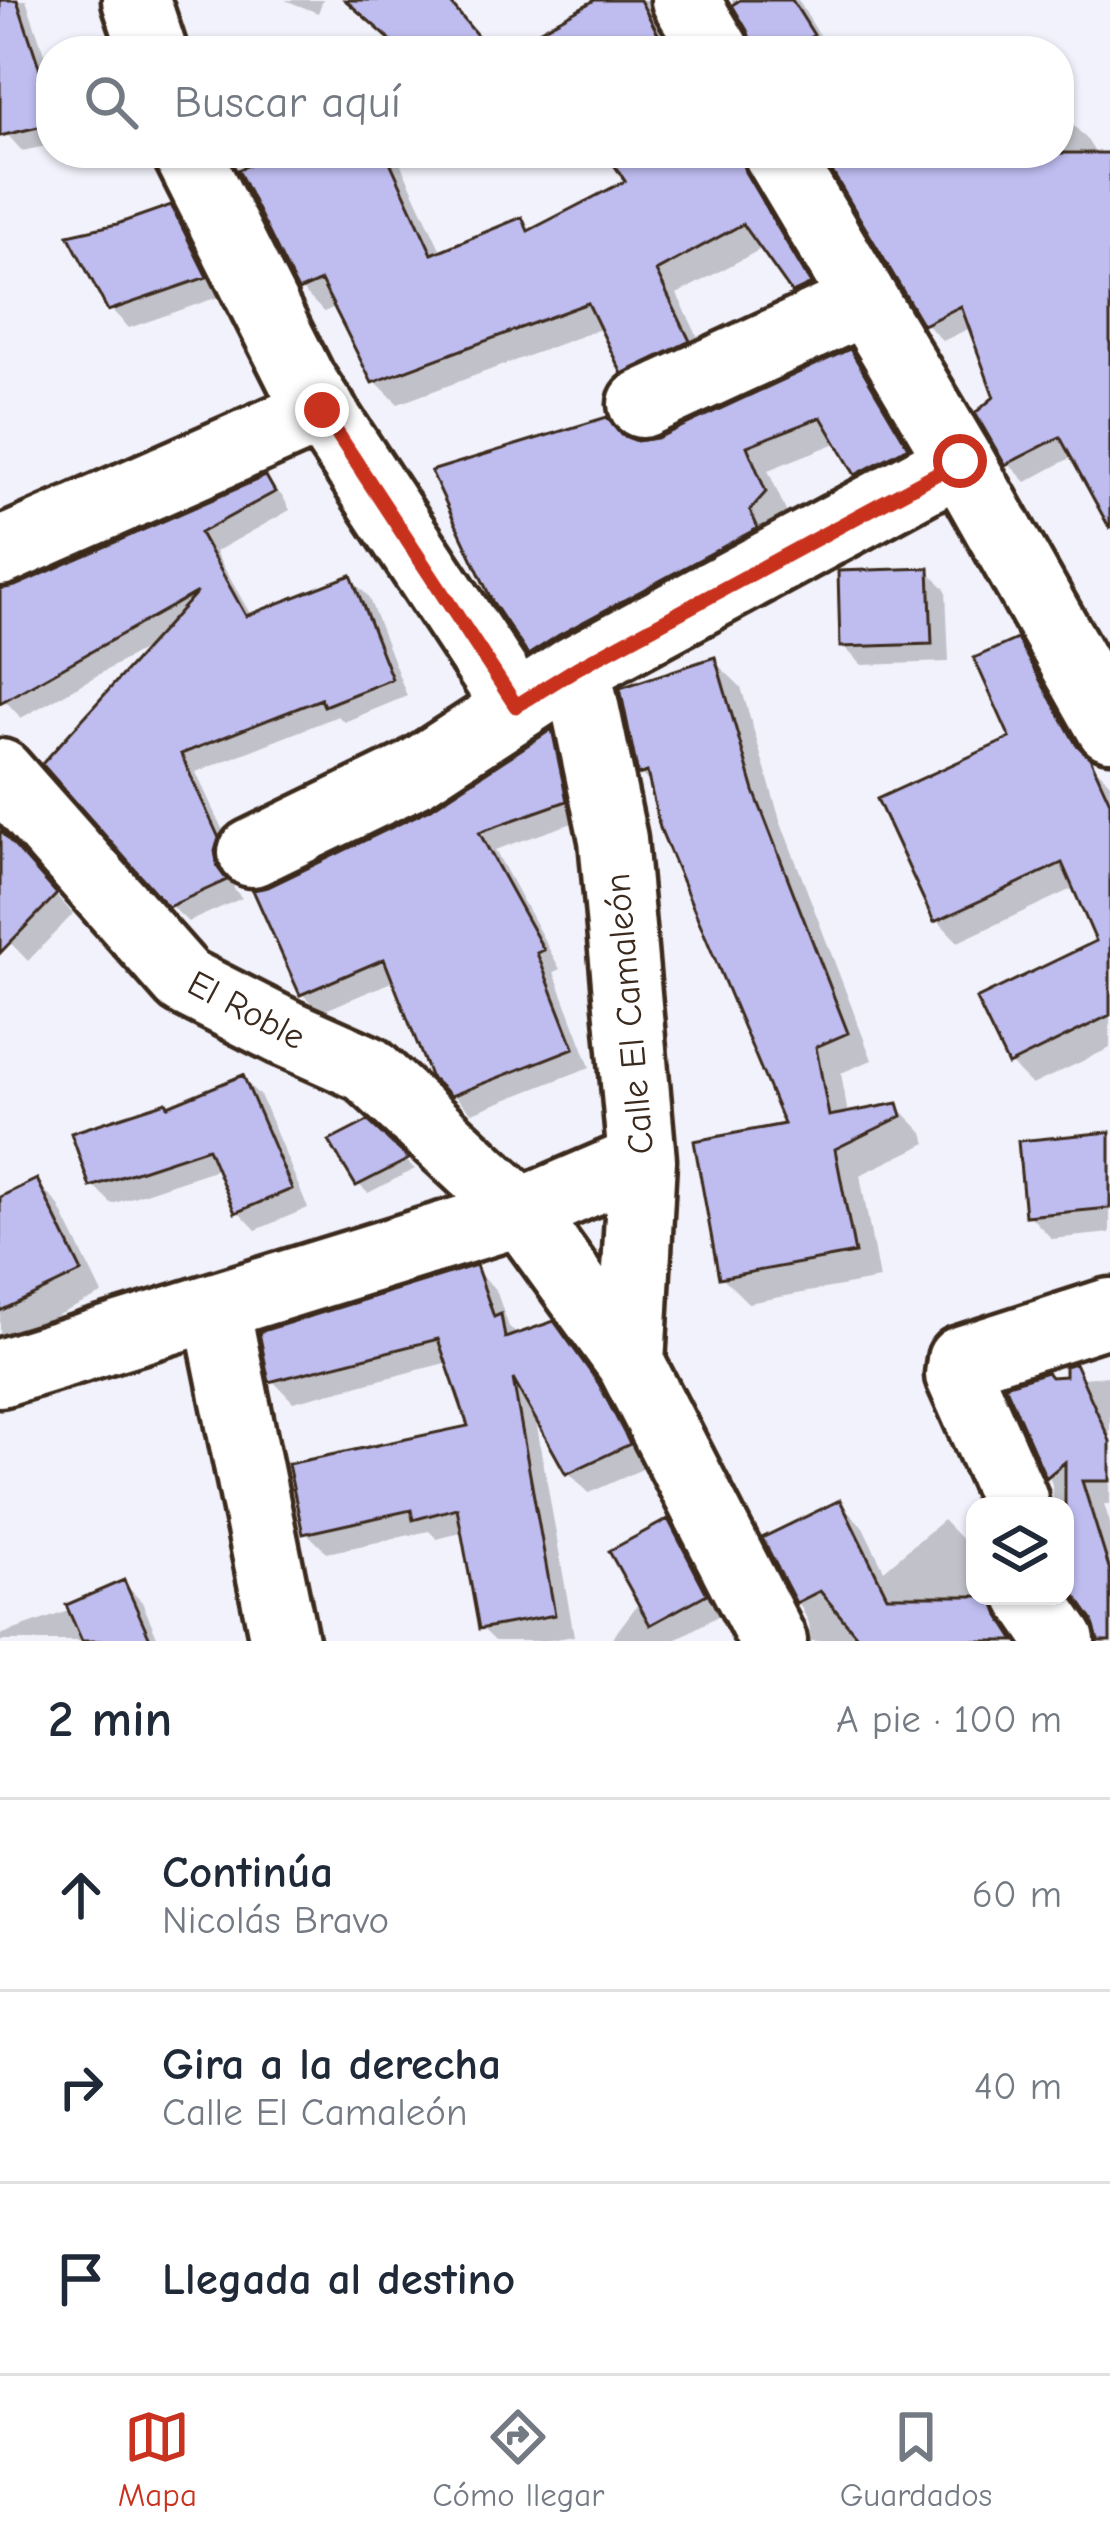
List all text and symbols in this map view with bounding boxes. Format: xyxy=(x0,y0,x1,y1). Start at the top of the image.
search box xyxy=(36,36,1074,168)
icon: search xyxy=(78,69,144,135)
text: Buscar aquí xyxy=(174,76,401,128)
route end xyxy=(295,383,349,437)
route start xyxy=(933,434,987,488)
street label: Calle El Camaleón xyxy=(597,872,662,1156)
street label: El Roble xyxy=(181,962,312,1058)
map controls xyxy=(966,1497,1074,1605)
button: layers xyxy=(966,1497,1074,1605)
text: 2 min xyxy=(48,1690,172,1749)
text: A pie · 100 m xyxy=(836,1697,1062,1742)
text: Continúa xyxy=(162,1846,333,1898)
icon: ahead xyxy=(48,1862,114,1928)
text: 60 m xyxy=(972,1872,1062,1917)
text: Nicolás Bravo xyxy=(162,1898,389,1943)
text: Gira a la derecha xyxy=(162,2038,501,2090)
icon: right xyxy=(48,2054,114,2120)
text: 40 m xyxy=(974,2064,1062,2109)
text: Calle El Camaleón xyxy=(162,2090,468,2135)
icon: arrive xyxy=(48,2246,114,2312)
text: Llegada al destino xyxy=(162,2253,515,2305)
tab: Mapa xyxy=(118,2404,197,2514)
tab: Cómo llegar xyxy=(432,2404,604,2514)
tab: Guardados xyxy=(840,2404,992,2514)

